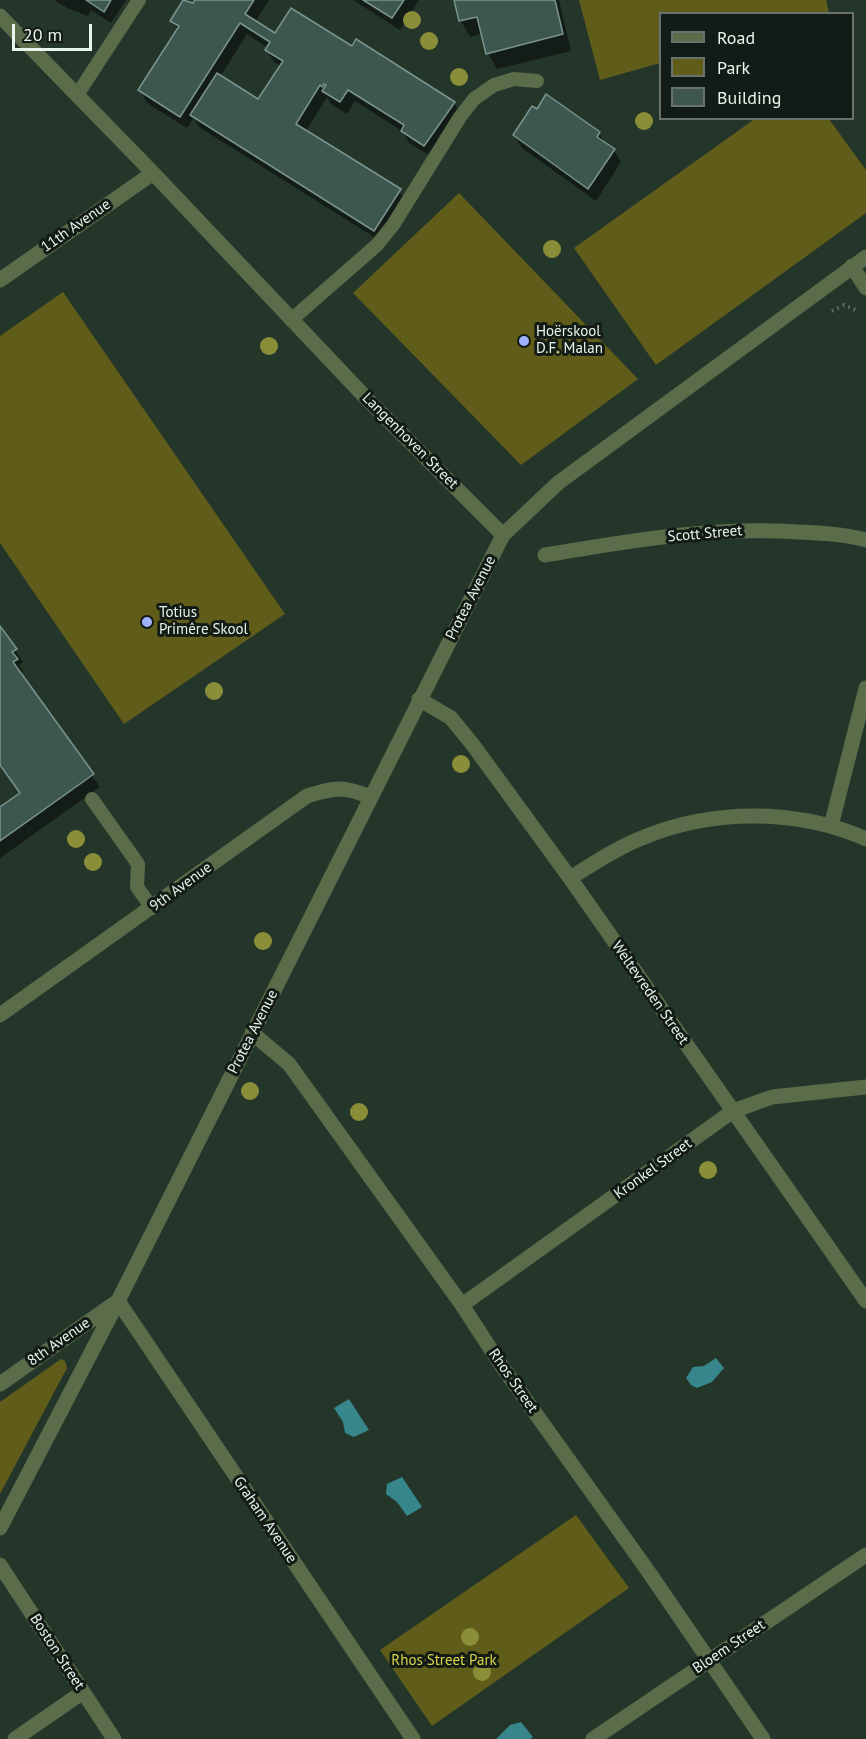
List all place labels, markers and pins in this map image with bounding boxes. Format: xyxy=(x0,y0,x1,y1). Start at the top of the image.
place label: Hoërskool D.F. Malan xyxy=(536,323,603,358)
marker: Hoërskool D.F. Malan xyxy=(517,334,531,348)
place label: Totius Primêre Skool xyxy=(159,604,248,639)
marker: Totius Primêre Skool xyxy=(140,615,154,629)

